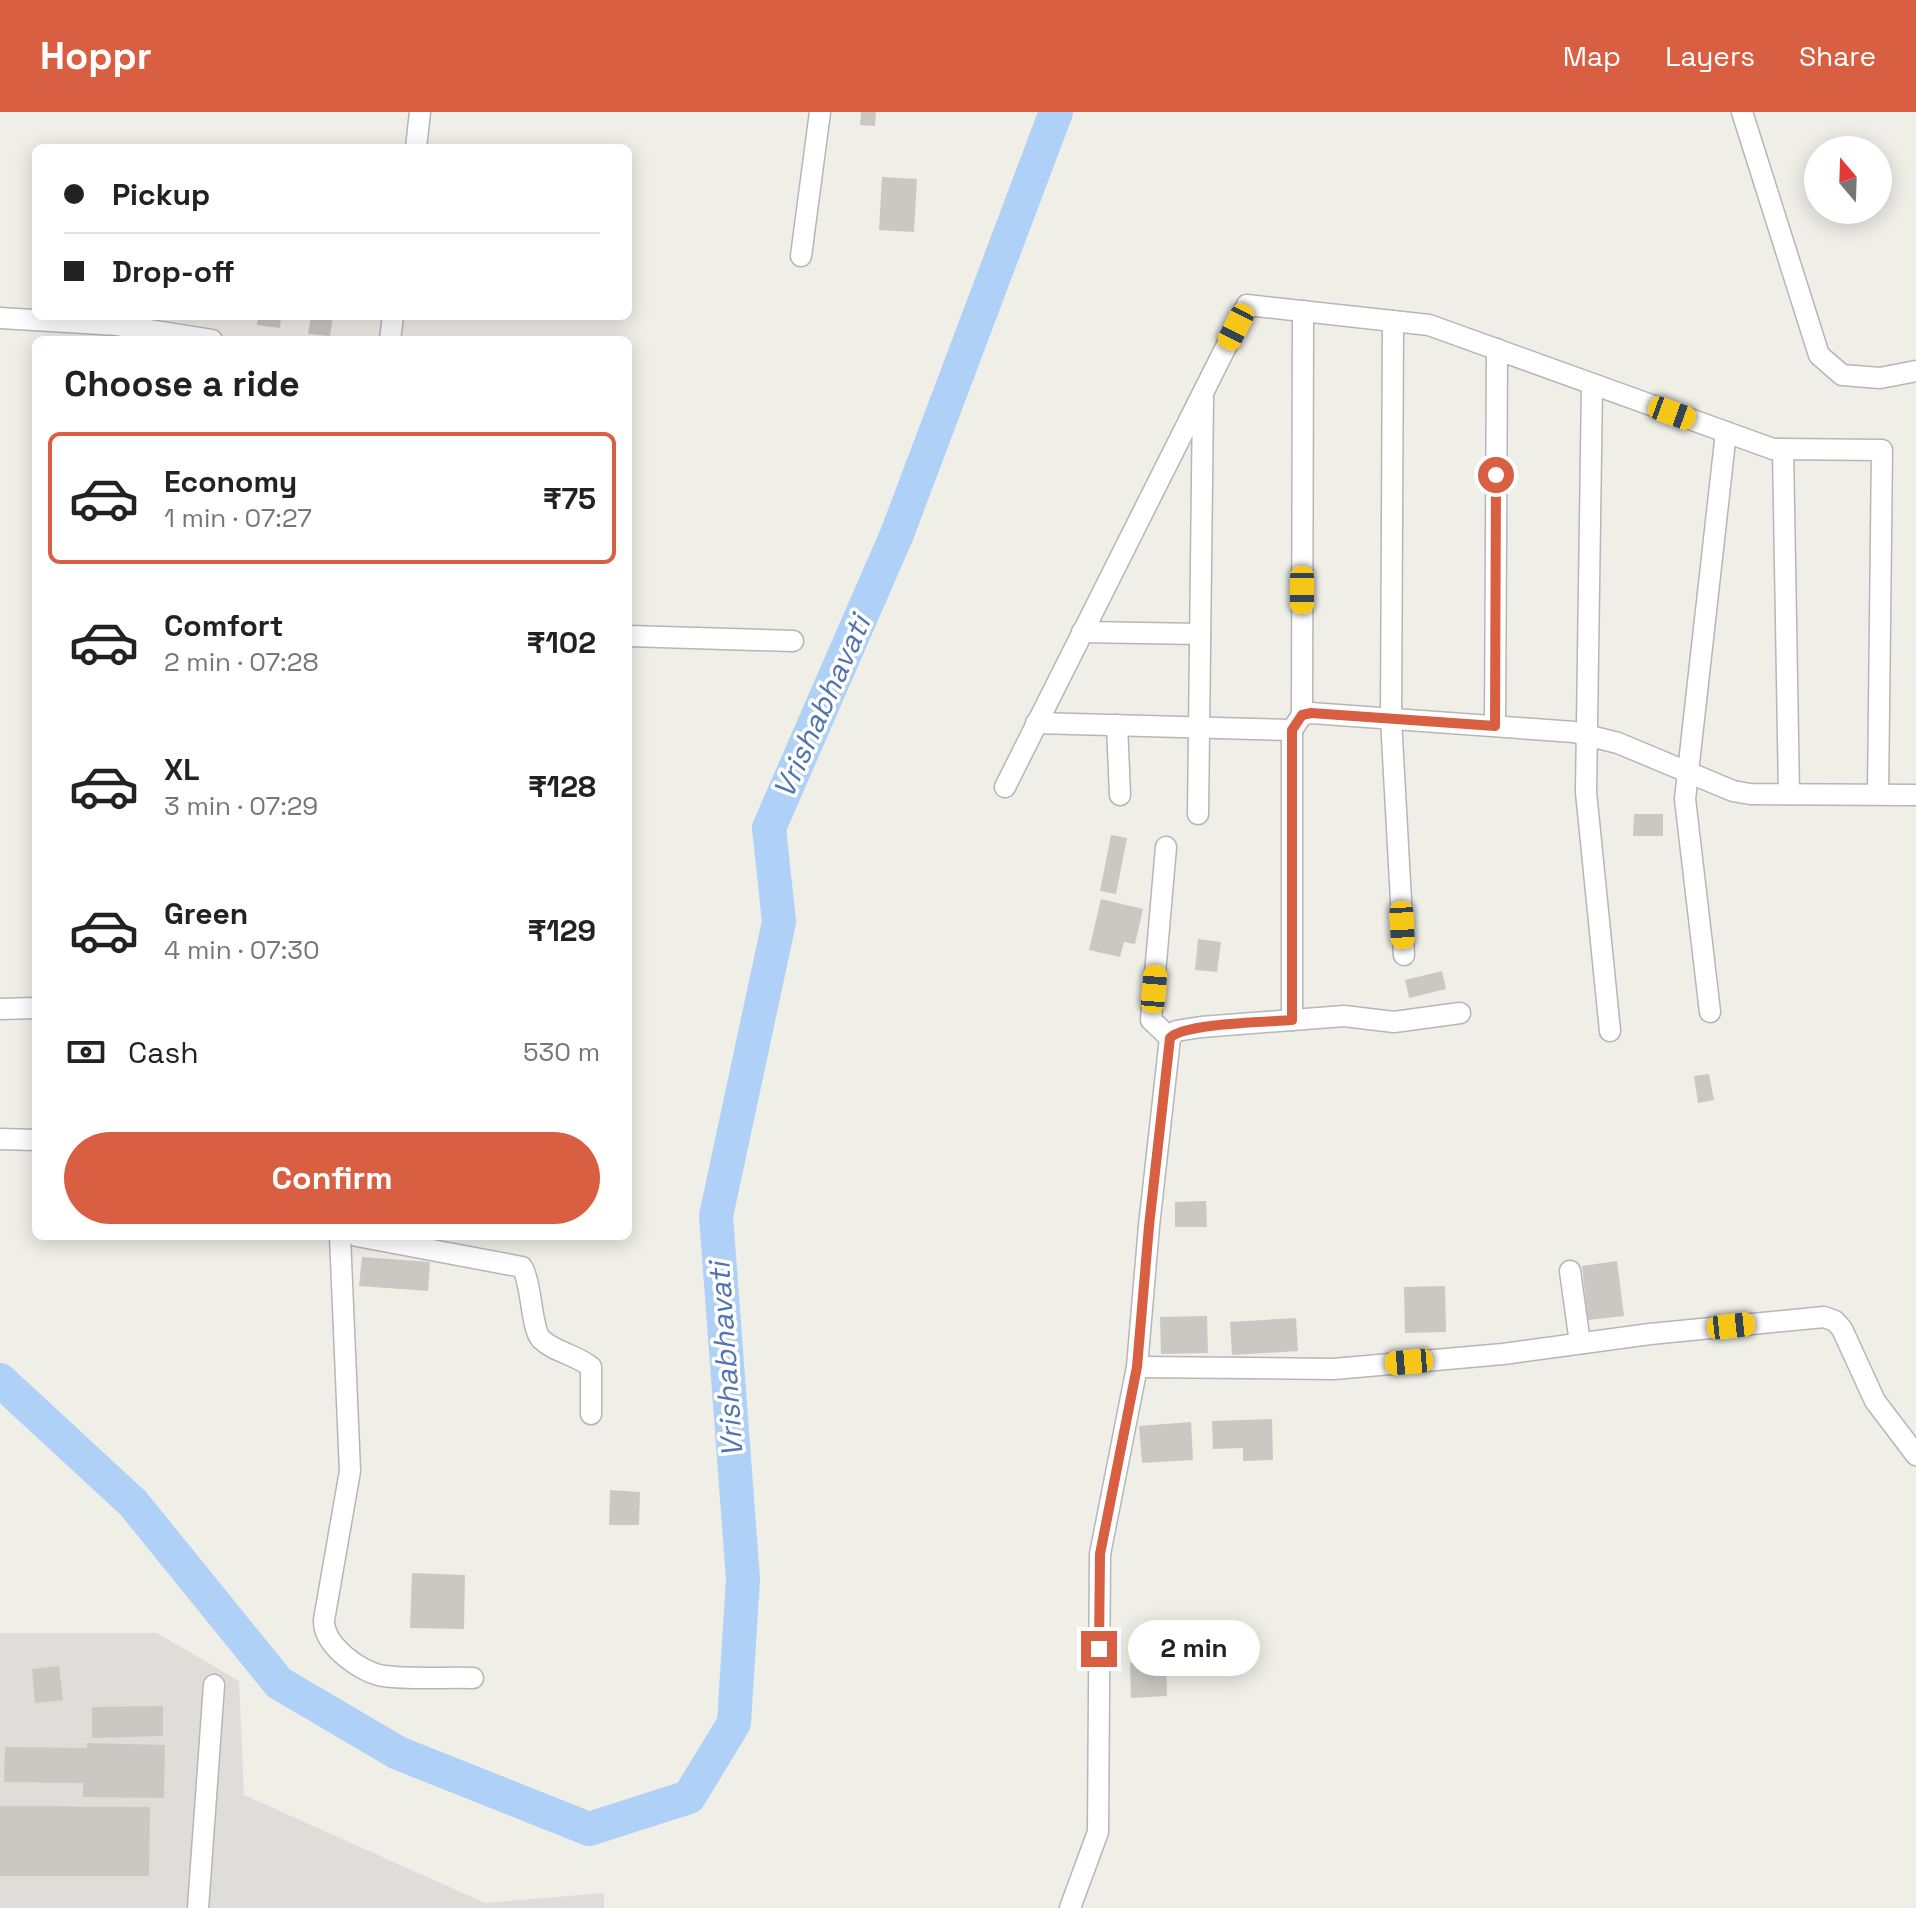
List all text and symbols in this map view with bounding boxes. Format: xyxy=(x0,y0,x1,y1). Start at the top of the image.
text: Hoppr xyxy=(40,32,152,80)
text: Map xyxy=(1563,38,1621,74)
text: Layers xyxy=(1665,38,1755,74)
text: Share xyxy=(1799,38,1876,74)
north arrow xyxy=(1804,136,1892,224)
map controls xyxy=(1804,136,1892,224)
text: Pickup xyxy=(112,175,210,214)
text: Drop-off xyxy=(112,252,235,291)
car xyxy=(1214,300,1258,354)
text: Choose a ride xyxy=(64,361,300,407)
car xyxy=(1645,394,1699,432)
route start xyxy=(1478,457,1514,493)
icon: car xyxy=(68,462,140,534)
text: Economy xyxy=(164,462,297,501)
text: ₹75 xyxy=(543,479,596,518)
text: 1 min · 07:27 xyxy=(164,501,312,535)
car xyxy=(1290,566,1314,614)
icon: car xyxy=(68,606,140,678)
text: Comfort xyxy=(164,606,283,645)
water label: Vrishabhavati xyxy=(764,606,881,804)
text: ₹102 xyxy=(527,623,596,662)
text: 2 min · 07:28 xyxy=(164,645,319,679)
icon: car xyxy=(68,750,140,822)
text: XL xyxy=(164,750,200,789)
text: ₹128 xyxy=(528,767,596,806)
text: 3 min · 07:29 xyxy=(164,789,318,823)
icon: car xyxy=(68,894,140,966)
text: Green xyxy=(164,894,248,933)
car xyxy=(1389,900,1415,950)
text: ₹129 xyxy=(528,911,596,950)
text: 4 min · 07:30 xyxy=(164,933,320,967)
car xyxy=(1140,964,1168,1014)
icon: cash xyxy=(64,1030,108,1074)
text: Cash xyxy=(128,1033,199,1072)
text: 530 m xyxy=(523,1035,600,1069)
button: Confirm xyxy=(64,1132,600,1224)
water label: Vrishabhavati xyxy=(699,1257,752,1459)
car xyxy=(1706,1312,1756,1340)
car xyxy=(1384,1348,1434,1376)
callout: 2 min xyxy=(1127,1621,1259,1677)
route end xyxy=(1081,1631,1117,1667)
text: 2 min xyxy=(1160,1631,1228,1665)

